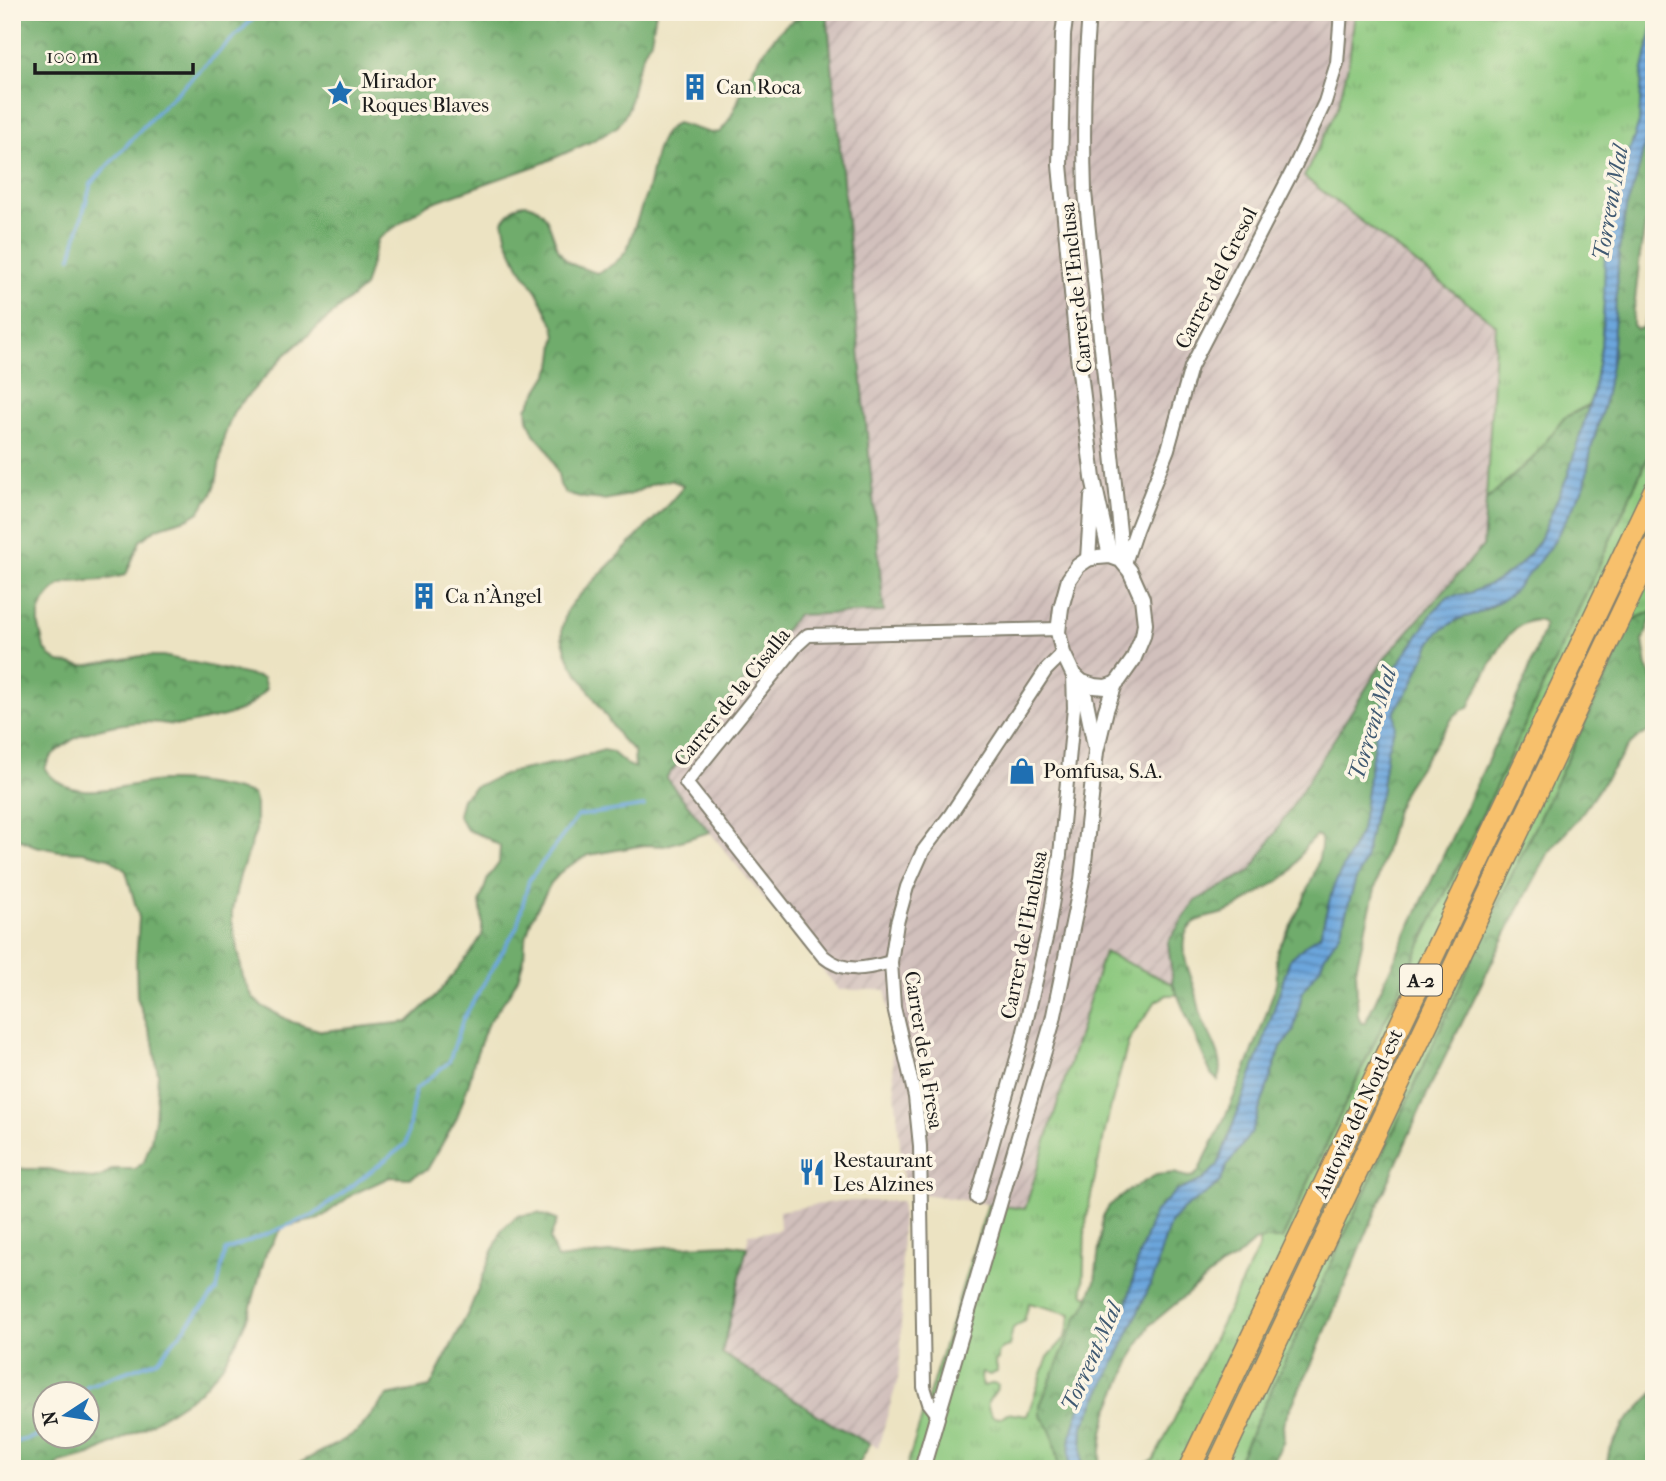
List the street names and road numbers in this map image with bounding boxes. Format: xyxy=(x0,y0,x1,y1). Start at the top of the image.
street label: Carrer de l'Enclusa xyxy=(1055,201,1097,374)
street label: Carrer del Gresol xyxy=(1170,203,1262,353)
street label: Carrer de la Cisalla xyxy=(669,623,795,771)
street label: Carrer de l'Enclusa xyxy=(996,848,1052,1021)
road number: A-2 xyxy=(1400,964,1442,996)
street label: Carrer de la Fresa xyxy=(900,969,948,1131)
street label: Autovia del Nord-est xyxy=(1308,1024,1408,1202)

